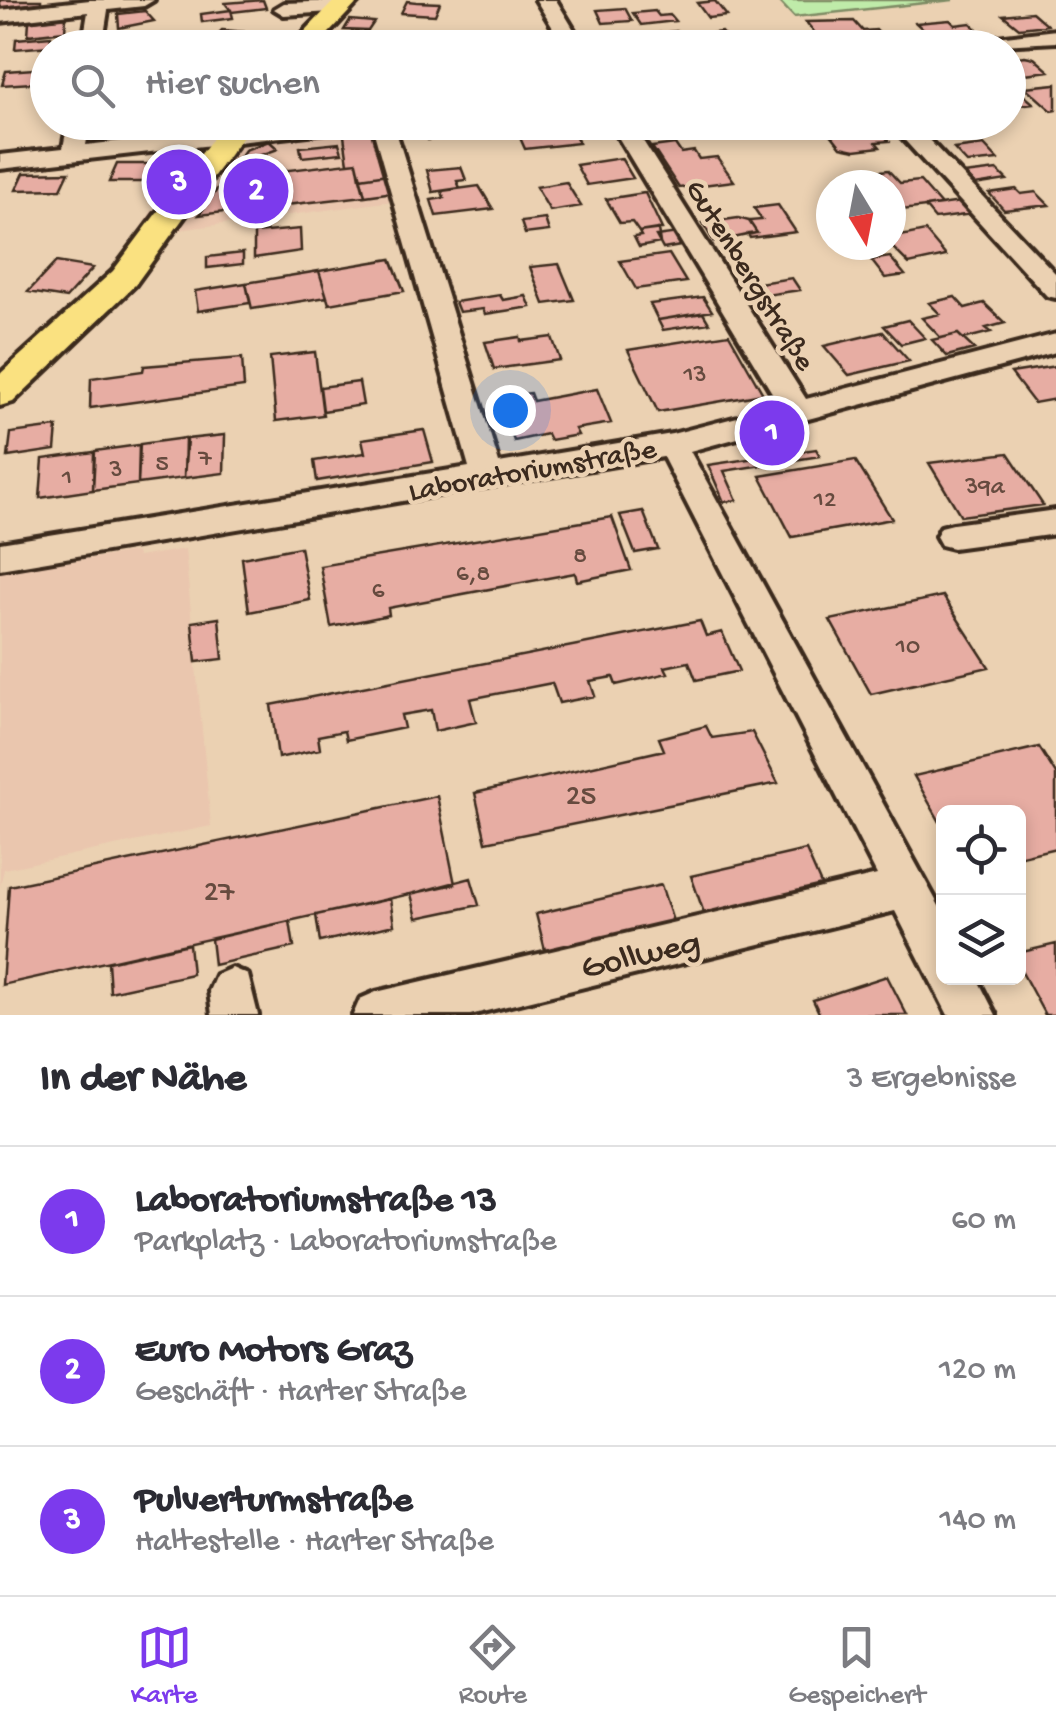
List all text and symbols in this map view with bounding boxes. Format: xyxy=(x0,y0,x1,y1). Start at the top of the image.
search box xyxy=(30,30,1026,140)
icon: search xyxy=(65,58,120,113)
text: Hier suchen xyxy=(145,63,320,107)
pin: 3 xyxy=(146,144,212,220)
pin: 2 xyxy=(224,154,288,228)
north arrow xyxy=(816,170,906,260)
street label: Gutenbergstraße xyxy=(676,175,821,379)
house number: 13 xyxy=(682,362,707,391)
your location xyxy=(485,385,536,436)
pin: 1 xyxy=(740,396,804,470)
street label: Laboratoriumstraße xyxy=(406,433,660,511)
house number: 7 xyxy=(197,446,212,475)
house number: 5 xyxy=(155,451,169,480)
house number: 3 xyxy=(109,457,122,486)
house number: 1 xyxy=(61,465,72,494)
house number: 39a xyxy=(964,474,1006,503)
house number: 12 xyxy=(813,487,836,516)
house number: 8 xyxy=(573,543,587,572)
house number: 6,8 xyxy=(456,561,490,590)
house number: 6 xyxy=(372,578,385,607)
house number: 10 xyxy=(895,634,920,663)
house number: 25 xyxy=(566,781,596,816)
map controls xyxy=(936,805,1026,985)
button: locate xyxy=(936,805,1026,895)
house number: 27 xyxy=(204,877,236,912)
button: layers xyxy=(936,895,1026,985)
street label: Gollweg xyxy=(578,924,705,991)
text: In der Nähe xyxy=(40,1056,246,1105)
text: 3 Ergebnisse xyxy=(847,1061,1016,1099)
text: Laboratoriumstraße 13 xyxy=(135,1180,497,1224)
text: 1 xyxy=(66,1202,79,1240)
text: 60 m xyxy=(951,1202,1016,1240)
text: Parkplatz · Laboratoriumstraße xyxy=(135,1224,557,1262)
text: Euro Motors Graz xyxy=(135,1330,412,1374)
text: 2 xyxy=(65,1352,80,1390)
text: 120 m xyxy=(939,1352,1016,1390)
text: Geschäft · Harter Straße xyxy=(135,1374,466,1412)
text: Pulverturmstraße xyxy=(135,1480,413,1524)
text: 3 xyxy=(64,1502,81,1540)
text: 140 m xyxy=(939,1502,1016,1540)
text: Haltestelle · Harter Straße xyxy=(135,1524,494,1562)
tab: Karte xyxy=(131,1620,197,1713)
tab: Route xyxy=(459,1620,527,1713)
tab: Gespeichert xyxy=(788,1620,925,1713)

